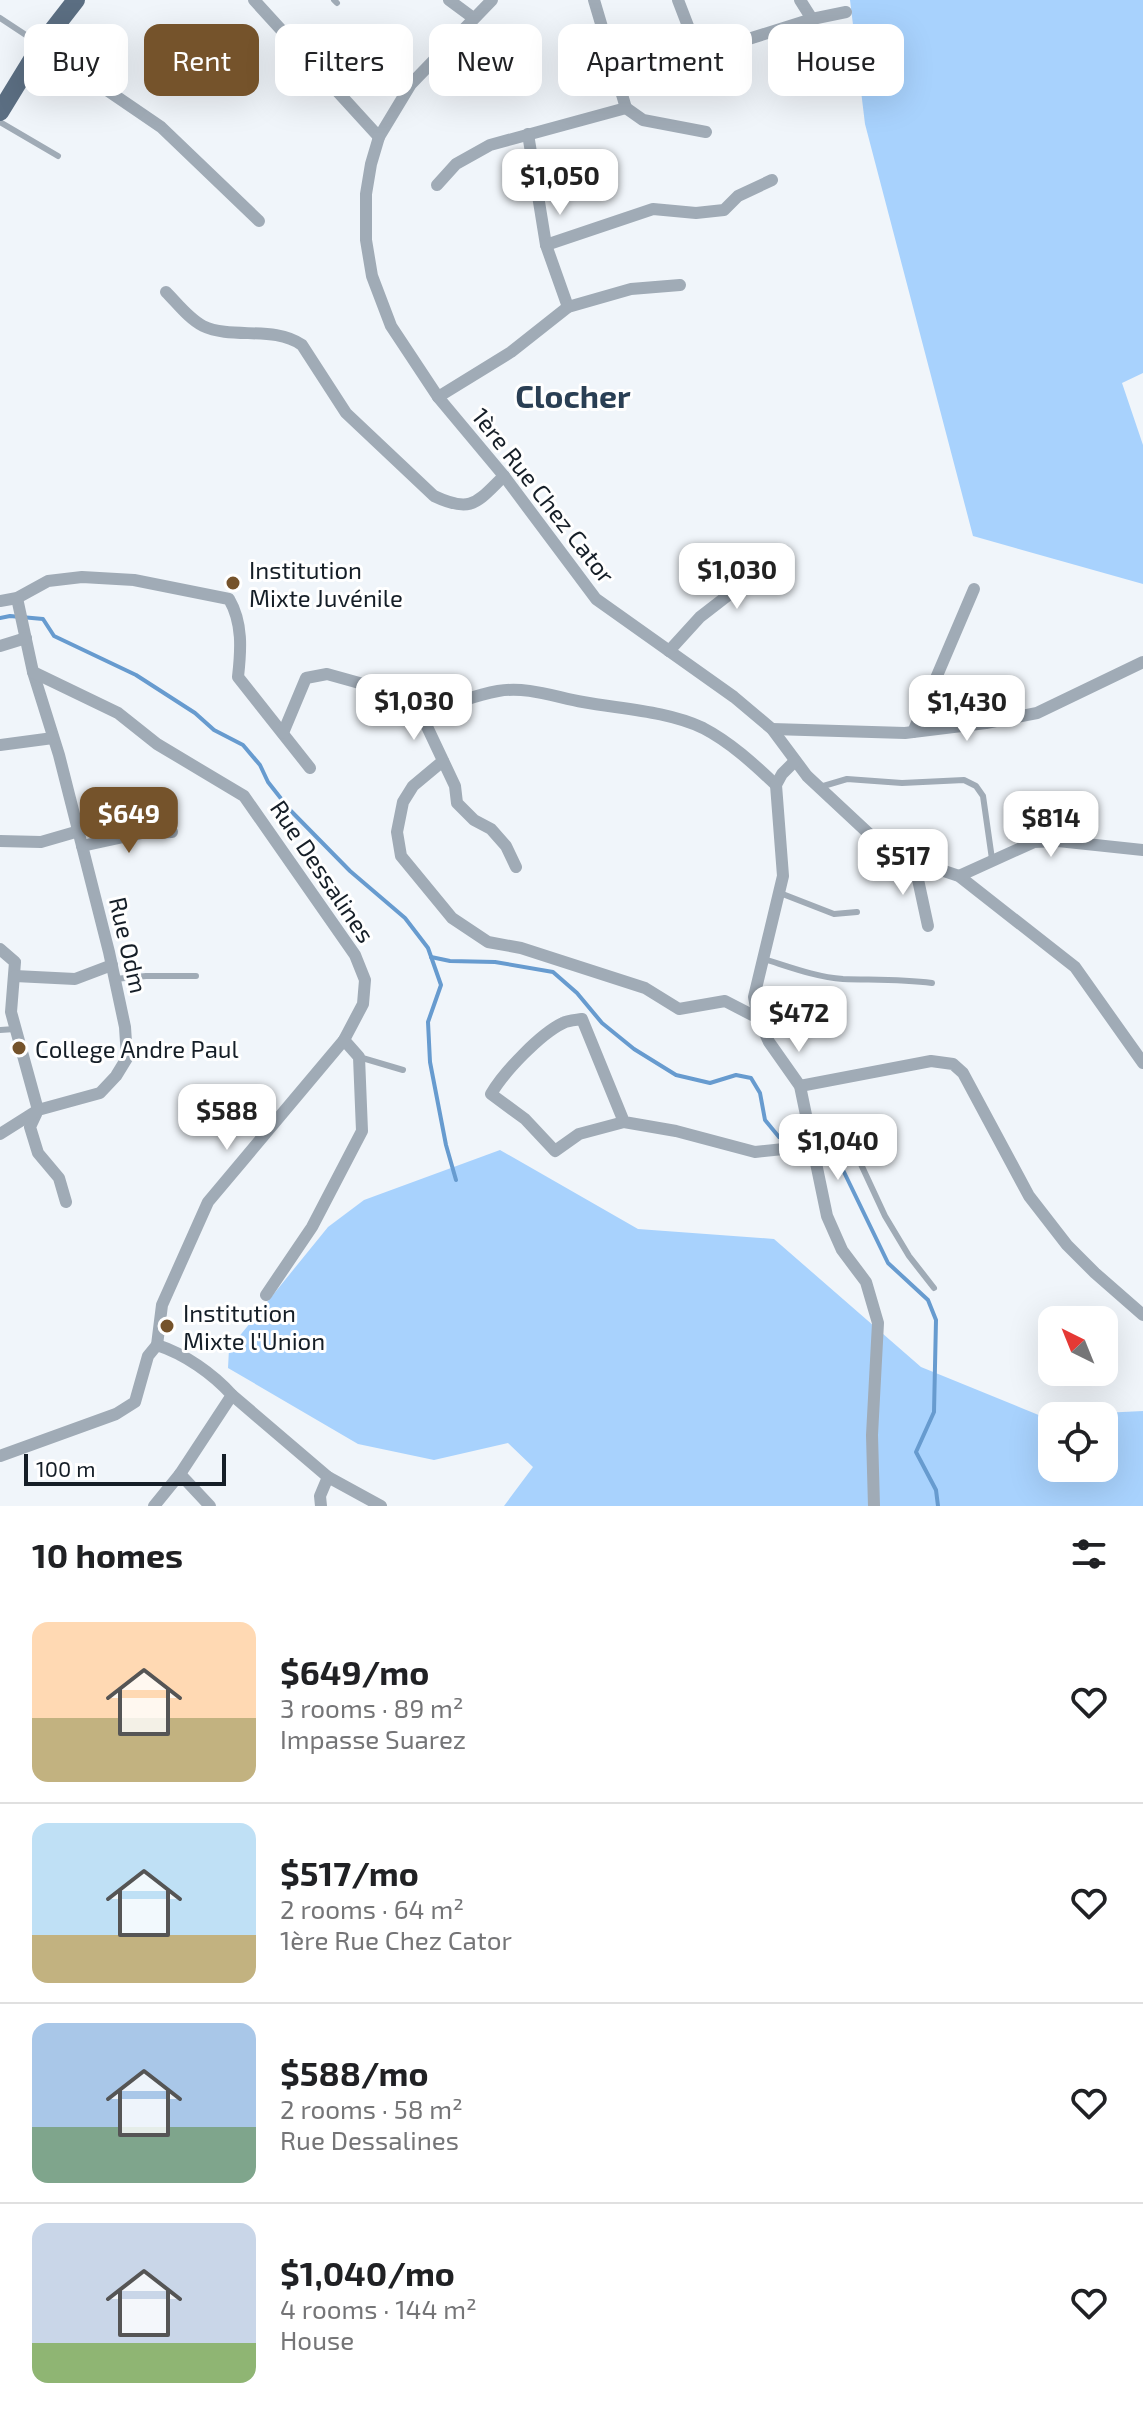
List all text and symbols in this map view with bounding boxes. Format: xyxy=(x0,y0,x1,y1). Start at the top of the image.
chip: Buy xyxy=(24,24,128,96)
chip: Rent xyxy=(144,24,259,96)
chip: Filters xyxy=(275,24,413,96)
chip: New xyxy=(429,24,542,96)
chip: Apartment xyxy=(558,24,752,96)
chip: House xyxy=(768,24,904,96)
pin: $1,050 xyxy=(495,149,625,217)
text: $1,050 xyxy=(520,159,600,190)
district label: Clocher xyxy=(515,376,631,414)
street label: 1ère Rue Chez Cator xyxy=(467,402,622,589)
pin: $1,030 xyxy=(672,543,802,611)
text: $1,030 xyxy=(697,553,777,584)
place label: Institution Mixte Juvénile xyxy=(249,555,403,612)
marker: Institution Mixte Juvénile xyxy=(224,574,242,592)
pin: $1,030 xyxy=(349,674,479,742)
pin: $1,430 xyxy=(902,675,1032,743)
text: $1,030 xyxy=(374,684,454,715)
text: $1,430 xyxy=(927,685,1007,716)
pin: $649 xyxy=(82,787,176,855)
pin: $814 xyxy=(1004,791,1098,859)
street label: Rue Dessalines xyxy=(265,794,381,948)
text: $649 xyxy=(98,797,160,828)
text: $814 xyxy=(1021,801,1081,832)
pin: $517 xyxy=(856,829,950,897)
text: $517 xyxy=(876,839,930,870)
street label: Rue Odm xyxy=(104,894,154,996)
pin: $472 xyxy=(752,986,846,1054)
text: $472 xyxy=(769,996,829,1027)
place label: College Andre Paul xyxy=(35,1034,239,1063)
marker: College Andre Paul xyxy=(10,1039,28,1057)
pin: $588 xyxy=(180,1084,274,1152)
text: $588 xyxy=(196,1094,258,1125)
pin: $1,040 xyxy=(773,1114,903,1182)
text: $1,040 xyxy=(797,1124,879,1155)
place label: Institution Mixte l'Union xyxy=(183,1298,325,1355)
north arrow xyxy=(1038,1306,1118,1386)
map controls xyxy=(1038,1306,1118,1482)
marker: Institution Mixte l'Union xyxy=(158,1317,176,1335)
button: locate xyxy=(1038,1402,1118,1482)
scale bar xyxy=(24,1450,226,1486)
text: 100 m xyxy=(36,1455,95,1481)
icon: filters xyxy=(1067,1532,1111,1576)
text: 10 homes xyxy=(32,1534,183,1575)
text: $649/mo xyxy=(280,1651,429,1692)
icon: home xyxy=(96,1654,192,1750)
icon: heart xyxy=(1067,1680,1111,1724)
text: 3 rooms · 89 m² xyxy=(280,1692,464,1723)
text: Impasse Suarez xyxy=(280,1723,466,1754)
text: $517/mo xyxy=(280,1852,419,1893)
icon: home xyxy=(96,1855,192,1951)
icon: heart xyxy=(1067,1881,1111,1925)
text: 2 rooms · 64 m² xyxy=(280,1893,464,1924)
text: 1ère Rue Chez Cator xyxy=(280,1924,512,1955)
text: $588/mo xyxy=(280,2052,429,2093)
icon: home xyxy=(96,2055,192,2151)
icon: heart xyxy=(1067,2081,1111,2125)
text: 2 rooms · 58 m² xyxy=(280,2093,463,2124)
text: Rue Dessalines xyxy=(280,2124,459,2155)
text: $1,040/mo xyxy=(280,2252,455,2293)
icon: home xyxy=(96,2255,192,2351)
icon: heart xyxy=(1067,2281,1111,2325)
text: 4 rooms · 144 m² xyxy=(280,2293,477,2324)
text: House xyxy=(280,2324,354,2355)

